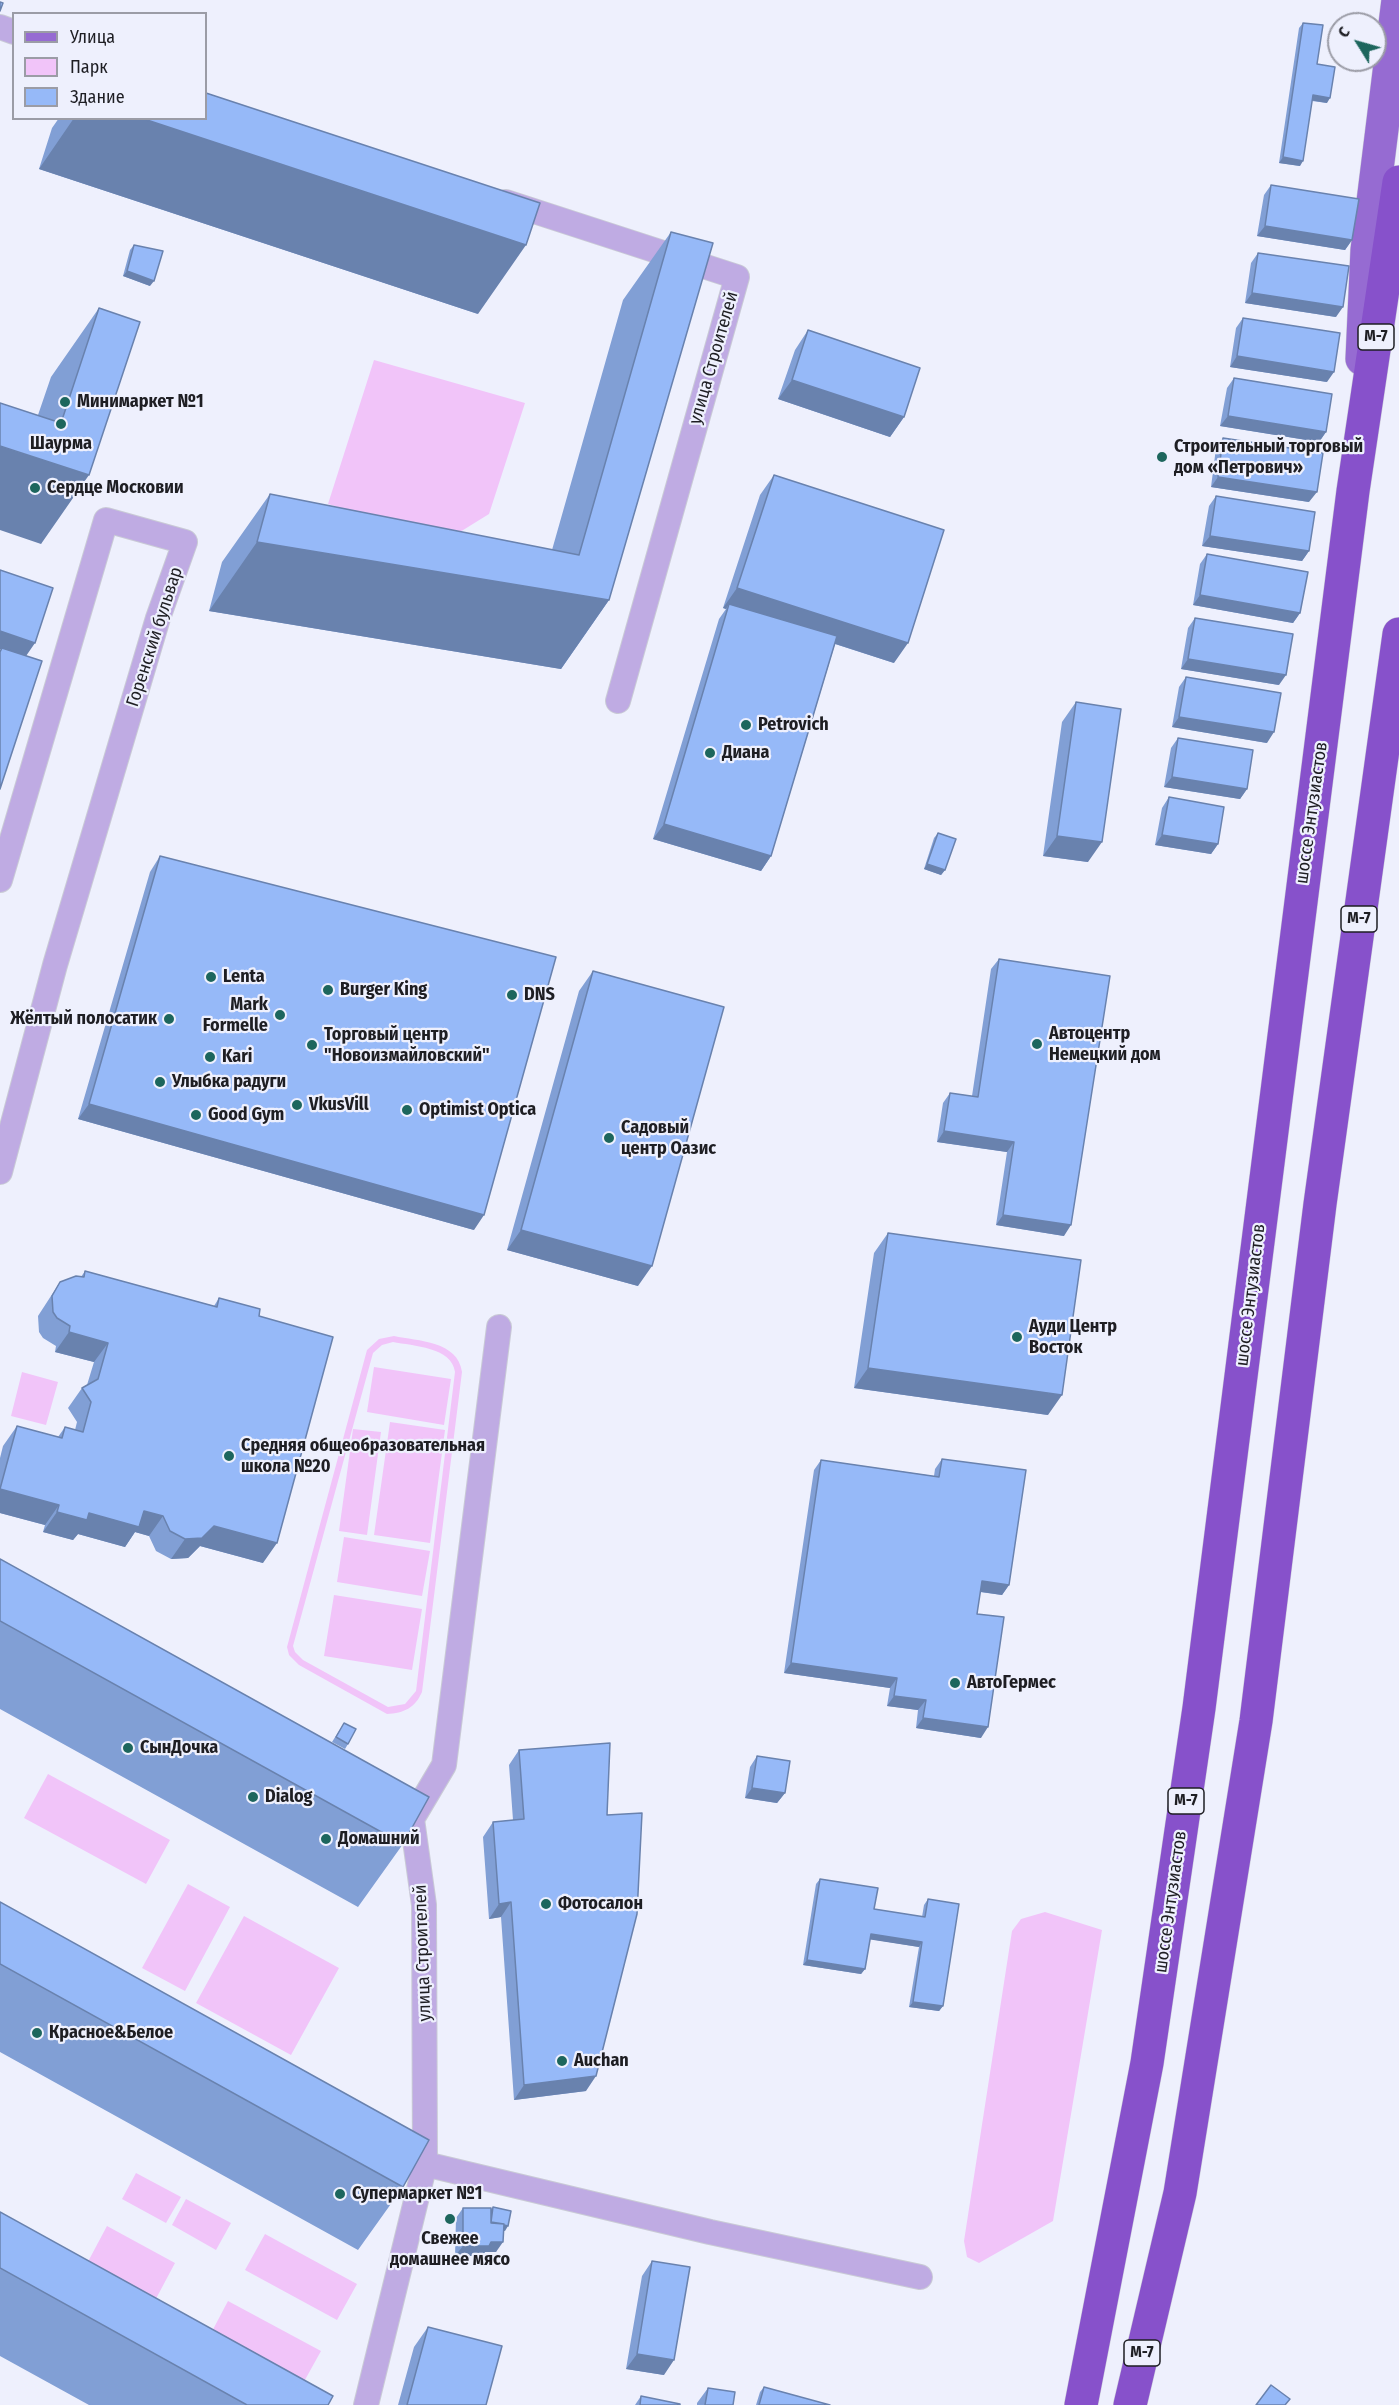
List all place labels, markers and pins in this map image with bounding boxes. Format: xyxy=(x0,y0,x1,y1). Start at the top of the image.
place label: Минимаркет №1 xyxy=(77,391,204,413)
marker: Минимаркет №1 xyxy=(58,395,72,409)
marker: Шаурма xyxy=(54,417,68,431)
place label: Шаурма xyxy=(30,433,92,455)
place label: Строительный торговый дом «Петрович» xyxy=(1174,436,1363,478)
marker: Строительный торговый дом «Петрович» xyxy=(1155,450,1169,464)
place label: Сердце Московии xyxy=(47,477,184,499)
marker: Сердце Московии xyxy=(28,481,42,495)
place label: Petrovich xyxy=(758,714,829,736)
marker: Petrovich xyxy=(739,718,753,732)
place label: Диана xyxy=(722,742,770,764)
marker: Диана xyxy=(703,746,717,760)
place label: Lenta xyxy=(223,966,265,988)
marker: Lenta xyxy=(204,970,218,984)
place label: Burger King xyxy=(340,979,427,1001)
marker: Burger King xyxy=(321,983,335,997)
place label: DNS xyxy=(524,984,555,1006)
marker: DNS xyxy=(505,988,519,1002)
place label: Mark Formelle xyxy=(203,994,268,1036)
place label: Жёлтый полосатик xyxy=(10,1008,157,1030)
marker: Mark Formelle xyxy=(273,1008,287,1022)
marker: Жёлтый полосатик xyxy=(162,1012,176,1026)
place label: Автоцентр Немецкий дом xyxy=(1049,1023,1161,1066)
place label: Торговый центр "Новоизмайловский" xyxy=(324,1024,490,1066)
marker: Автоцентр Немецкий дом xyxy=(1030,1037,1044,1051)
marker: Торговый центр "Новоизмайловский" xyxy=(305,1038,319,1052)
place label: Kari xyxy=(222,1046,252,1068)
marker: Kari xyxy=(203,1050,217,1064)
place label: Улыбка радуги xyxy=(172,1071,286,1093)
marker: Улыбка радуги xyxy=(153,1075,167,1089)
place label: VkusVill xyxy=(309,1094,369,1116)
marker: VkusVill xyxy=(290,1098,304,1112)
place label: Optimist Optica xyxy=(419,1099,536,1121)
marker: Optimist Optica xyxy=(400,1103,414,1117)
place label: Good Gym xyxy=(208,1104,284,1126)
marker: Good Gym xyxy=(189,1108,203,1122)
place label: Садовый центр Оазис xyxy=(621,1117,716,1160)
marker: Садовый центр Оазис xyxy=(602,1131,616,1145)
place label: Ауди Центр Восток xyxy=(1029,1316,1117,1358)
marker: Ауди Центр Восток xyxy=(1010,1330,1024,1344)
place label: Средняя общеобразовательная школа №20 xyxy=(241,1435,485,1478)
marker: Средняя общеобразовательная школа №20 xyxy=(222,1449,236,1463)
place label: АвтоГермес xyxy=(967,1672,1056,1694)
marker: АвтоГермес xyxy=(948,1676,962,1690)
place label: СынДочка xyxy=(140,1737,218,1759)
marker: СынДочка xyxy=(121,1741,135,1755)
place label: Dialog xyxy=(265,1786,313,1808)
marker: Dialog xyxy=(246,1790,260,1804)
place label: Домашний xyxy=(338,1828,420,1850)
marker: Домашний xyxy=(319,1832,333,1846)
place label: Фотосалон xyxy=(558,1893,643,1915)
marker: Фотосалон xyxy=(539,1897,553,1911)
place label: Красное&Белое xyxy=(49,2022,173,2044)
marker: Красное&Белое xyxy=(30,2026,44,2040)
place label: Auchan xyxy=(574,2050,629,2072)
marker: Auchan xyxy=(555,2054,569,2068)
place label: Супермаркет №1 xyxy=(352,2183,482,2205)
marker: Супермаркет №1 xyxy=(333,2187,347,2201)
marker: Свежее домашнее мясо xyxy=(443,2212,457,2226)
place label: Свежее домашнее мясо xyxy=(390,2228,510,2270)

